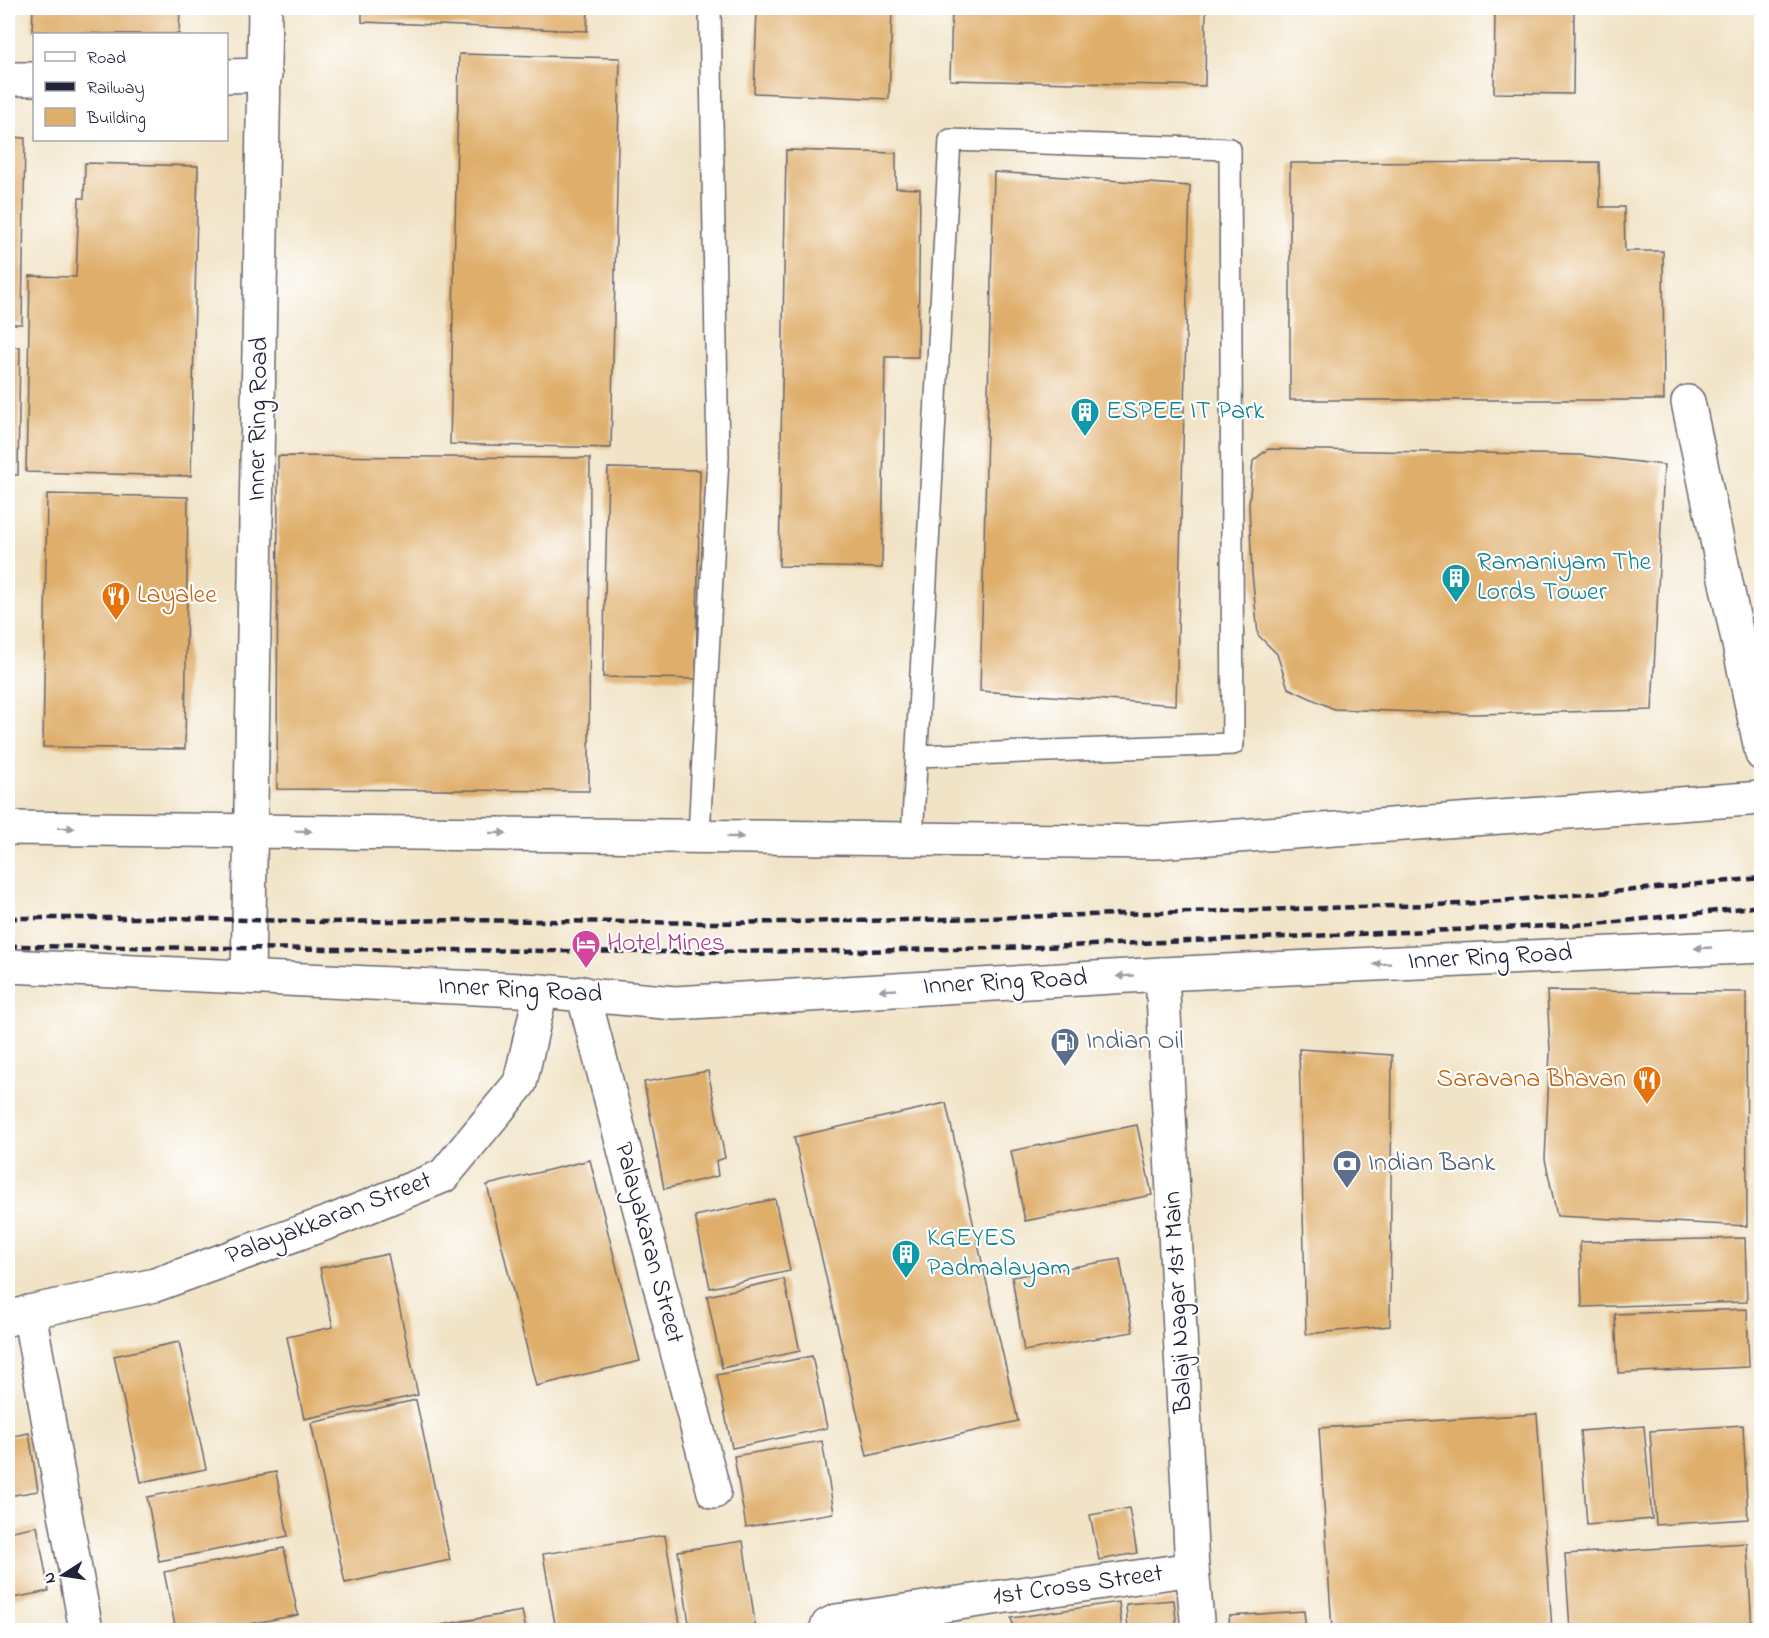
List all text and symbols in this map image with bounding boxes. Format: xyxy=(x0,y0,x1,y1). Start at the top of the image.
legend xyxy=(33,33,228,141)
text: Road xyxy=(87,46,126,72)
text: Railway xyxy=(87,76,144,102)
text: Building xyxy=(86,106,146,133)
street label: Inner Ring Road xyxy=(239,336,279,502)
place label: ESPEE IT Park xyxy=(1106,393,1265,431)
building icon: ESPEE IT Park xyxy=(1069,396,1101,438)
place label: Ramaniyam The Lords Tower xyxy=(1477,544,1652,612)
building icon: Ramaniyam The Lords Tower xyxy=(1440,562,1472,604)
place label: Layalee xyxy=(137,577,217,615)
restaurant icon: Layalee xyxy=(100,580,132,622)
one-way arrow xyxy=(56,823,75,833)
one-way arrow xyxy=(293,826,312,835)
one-way arrow xyxy=(488,829,507,838)
one-way arrow xyxy=(725,832,744,842)
place label: Hotel Mines xyxy=(607,925,725,963)
hotel icon: Hotel Mines xyxy=(570,928,602,970)
street label: Inner Ring Road xyxy=(1407,935,1574,981)
one-way arrow xyxy=(1694,944,1713,953)
one-way arrow xyxy=(1373,959,1392,968)
street label: Inner Ring Road xyxy=(922,960,1089,1006)
street label: Inner Ring Road xyxy=(437,968,604,1014)
one-way arrow xyxy=(1115,971,1134,981)
one-way arrow xyxy=(879,986,898,995)
place label: Indian Oil xyxy=(1086,1023,1184,1061)
fuel station icon: Indian Oil xyxy=(1049,1026,1081,1068)
place label: Saravana Bhavan xyxy=(1437,1061,1626,1099)
restaurant icon: Saravana Bhavan xyxy=(1631,1064,1663,1106)
street label: Palayakaran Street xyxy=(603,1138,693,1348)
place label: Indian Bank xyxy=(1368,1145,1496,1183)
bank icon: Indian Bank xyxy=(1331,1148,1363,1190)
street label: Palayakkaran Street xyxy=(220,1162,438,1276)
street label: Balaji Nagar 1st Main xyxy=(1154,1190,1204,1415)
place label: KGEYES Padmalayam xyxy=(927,1220,1070,1288)
building icon: KGEYES Padmalayam xyxy=(890,1238,922,1280)
north arrow xyxy=(33,1545,93,1605)
street label: 1st Cross Street xyxy=(991,1555,1166,1617)
text: N xyxy=(37,1570,63,1585)

